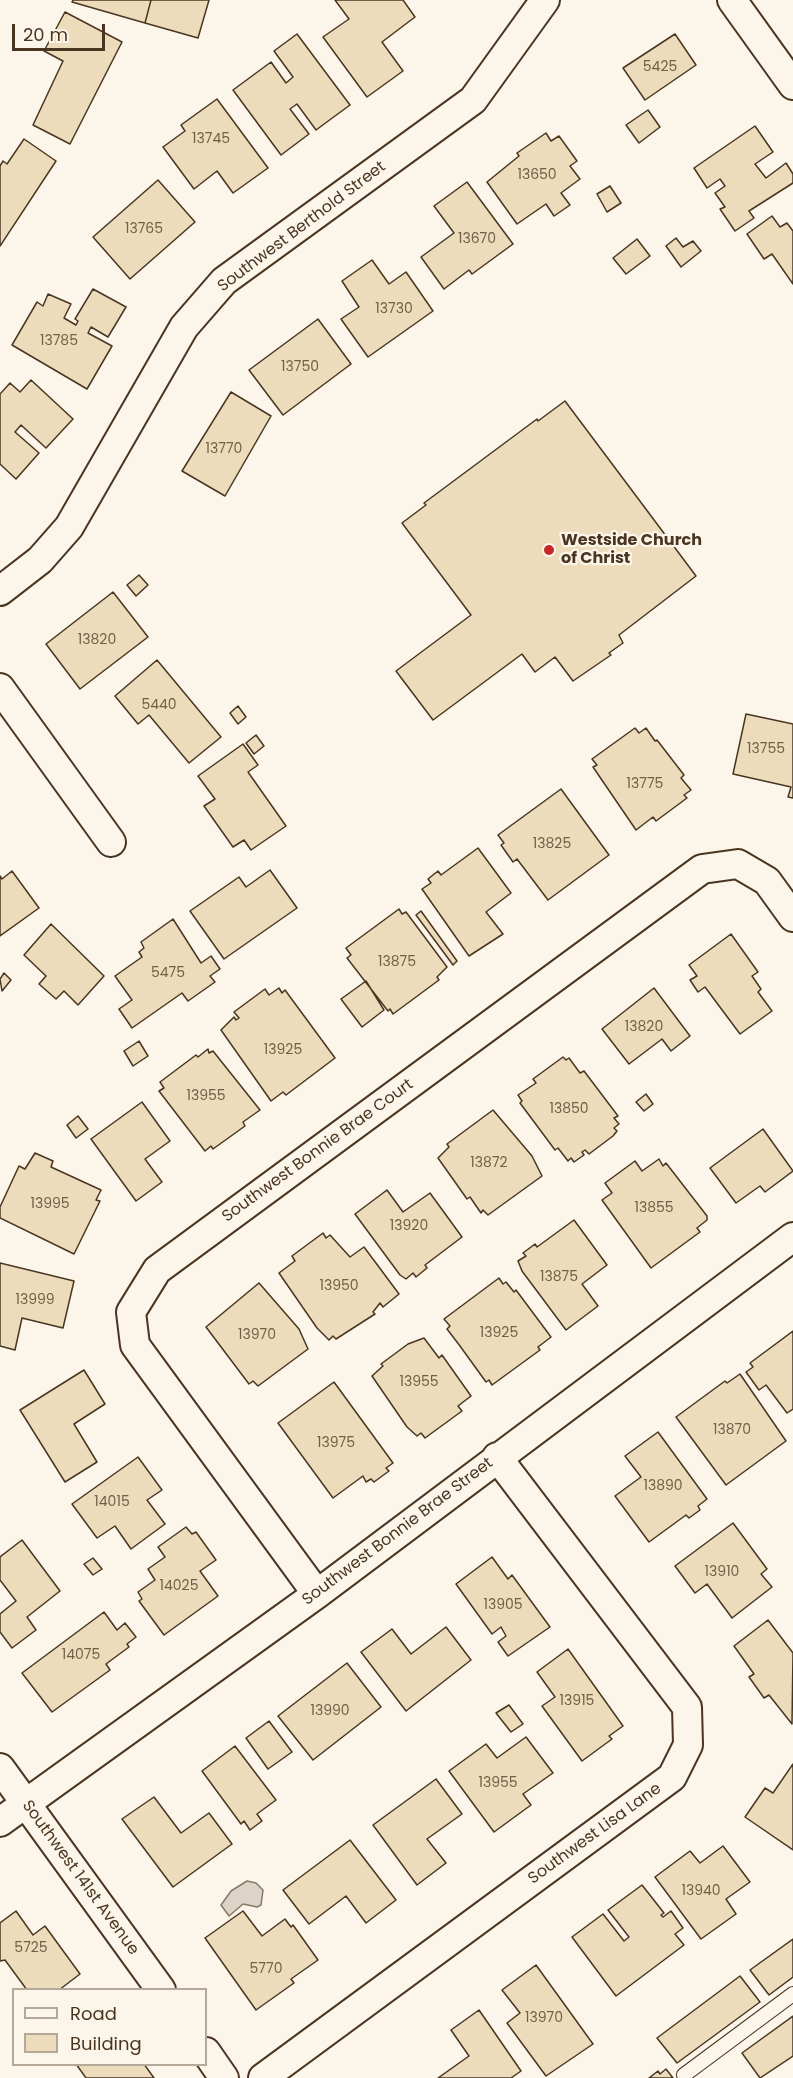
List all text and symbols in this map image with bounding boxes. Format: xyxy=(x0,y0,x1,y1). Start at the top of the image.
scale bar xyxy=(15,12,108,50)
text: 20 m xyxy=(23,22,68,47)
house number: 5425 xyxy=(643,59,677,75)
house number: 13745 xyxy=(192,131,230,147)
street label: Southwest Berthold Street xyxy=(214,158,390,296)
house number: 13650 xyxy=(517,167,557,183)
house number: 13765 xyxy=(125,221,163,237)
house number: 13670 xyxy=(458,231,496,247)
house number: 13730 xyxy=(375,301,413,317)
house number: 13785 xyxy=(40,333,78,349)
house number: 13750 xyxy=(281,359,319,375)
house number: 13770 xyxy=(206,441,242,457)
place label: Westside Church of Christ xyxy=(561,531,702,569)
marker: Westside Church of Christ xyxy=(542,543,556,557)
house number: 13820 xyxy=(78,632,116,648)
house number: 5440 xyxy=(141,697,177,713)
house number: 13755 xyxy=(747,741,785,757)
house number: 13775 xyxy=(627,776,663,792)
house number: 13825 xyxy=(533,836,571,852)
house number: 13875 xyxy=(378,954,416,970)
house number: 5475 xyxy=(151,965,185,981)
house number: 13820 xyxy=(625,1019,663,1035)
house number: 13925 xyxy=(264,1042,302,1058)
street label: Southwest Bonnie Brae Court xyxy=(219,1075,417,1227)
house number: 13955 xyxy=(186,1088,226,1104)
house number: 13850 xyxy=(549,1101,589,1117)
house number: 13872 xyxy=(470,1155,508,1171)
house number: 13995 xyxy=(30,1196,70,1212)
house number: 13855 xyxy=(634,1200,674,1216)
house number: 13920 xyxy=(390,1218,428,1234)
house number: 13875 xyxy=(540,1269,578,1285)
house number: 13950 xyxy=(319,1278,359,1294)
house number: 13999 xyxy=(15,1292,55,1308)
house number: 13925 xyxy=(480,1325,518,1341)
house number: 13970 xyxy=(238,1327,276,1343)
house number: 13955 xyxy=(399,1374,439,1390)
house number: 13870 xyxy=(713,1422,751,1438)
house number: 13975 xyxy=(317,1435,355,1451)
street label: Southwest Bonnie Brae Street xyxy=(299,1454,497,1610)
house number: 13890 xyxy=(643,1478,683,1494)
house number: 14015 xyxy=(94,1494,130,1510)
house number: 13910 xyxy=(705,1564,739,1580)
house number: 14025 xyxy=(160,1578,198,1594)
house number: 13905 xyxy=(483,1597,523,1613)
house number: 14075 xyxy=(62,1647,100,1663)
house number: 13915 xyxy=(560,1693,594,1709)
house number: 13990 xyxy=(310,1703,350,1719)
house number: 13955 xyxy=(478,1775,518,1791)
street label: Southwest Lisa Lane xyxy=(525,1779,665,1889)
street label: Southwest 141st Avenue xyxy=(17,1797,143,1959)
house number: 13940 xyxy=(681,1883,721,1899)
house number: 5725 xyxy=(14,1940,48,1956)
house number: 5770 xyxy=(250,1961,282,1977)
legend xyxy=(12,1988,207,2066)
text: Road xyxy=(70,2001,117,2026)
house number: 13970 xyxy=(525,2010,563,2026)
text: Building xyxy=(70,2031,142,2056)

